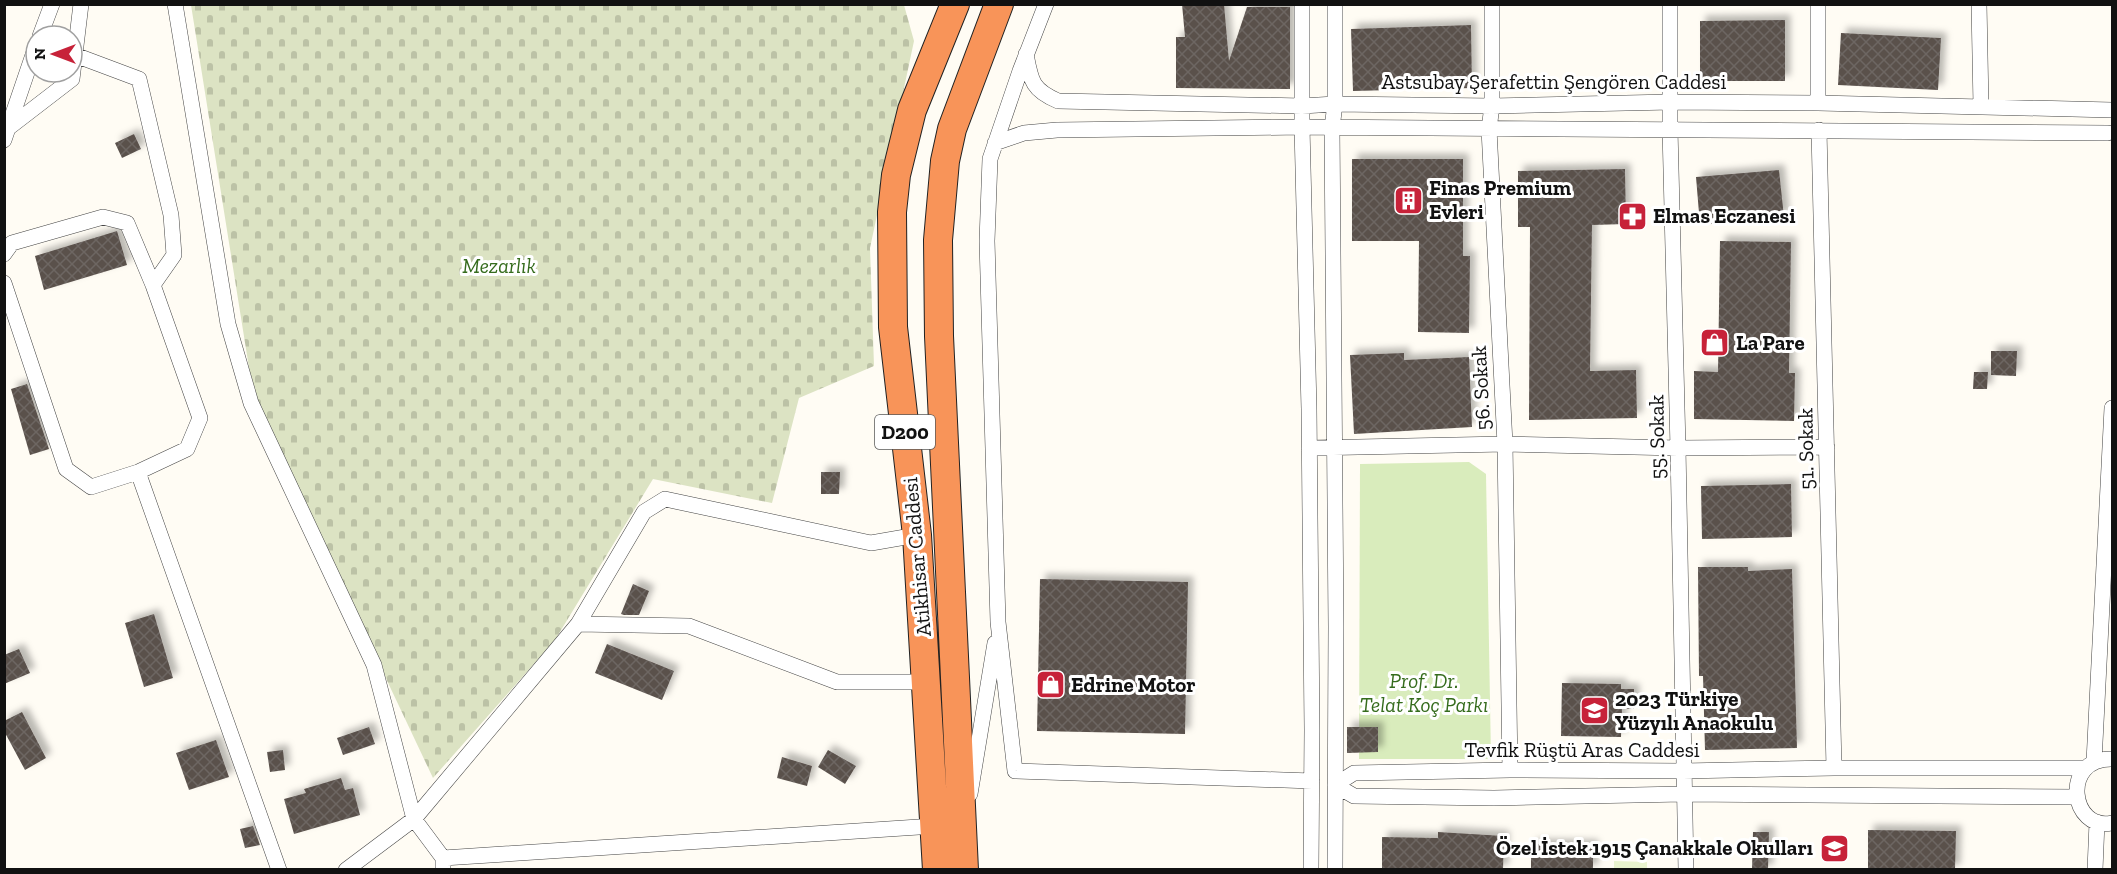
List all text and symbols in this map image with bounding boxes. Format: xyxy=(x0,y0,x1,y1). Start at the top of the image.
north arrow xyxy=(24,24,84,84)
text: N xyxy=(30,48,49,60)
street label: Astsubay Şerafettin Şengören Caddesi xyxy=(1382,69,1727,94)
place label: Finas Premium Evleri xyxy=(1429,175,1572,224)
building icon: Finas Premium Evleri xyxy=(1392,184,1424,216)
pharmacy icon: Elmas Eczanesi xyxy=(1616,200,1648,232)
place label: Elmas Eczanesi xyxy=(1653,203,1796,228)
park label: Mezarlık xyxy=(462,253,536,278)
shop icon: La Pare xyxy=(1699,327,1731,359)
place label: La Pare xyxy=(1736,330,1805,355)
street label: 56. Sokak xyxy=(1466,345,1495,431)
street label: 55. Sokak xyxy=(1643,394,1670,480)
street label: 51. Sokak xyxy=(1792,408,1819,490)
road number: D200 xyxy=(875,415,935,449)
street label: Atikhisar Caddesi xyxy=(897,476,936,638)
park label: Prof. Dr. Telat Koç Parkı xyxy=(1360,668,1488,717)
shop icon: Edrine Motor xyxy=(1034,669,1066,701)
place label: Edrine Motor xyxy=(1071,672,1196,697)
place label: 2023 Türkiye Yüzyılı Anaokulu xyxy=(1615,686,1773,735)
school or university icon: 2023 Türkiye Yüzyılı Anaokulu xyxy=(1578,695,1610,727)
street label: Tevfik Rüştü Aras Caddesi xyxy=(1464,737,1700,762)
school or university icon: Özel İstek 1915 Çanakkale Okulları xyxy=(1818,832,1850,864)
place label: Özel İstek 1915 Çanakkale Okulları xyxy=(1496,835,1813,860)

